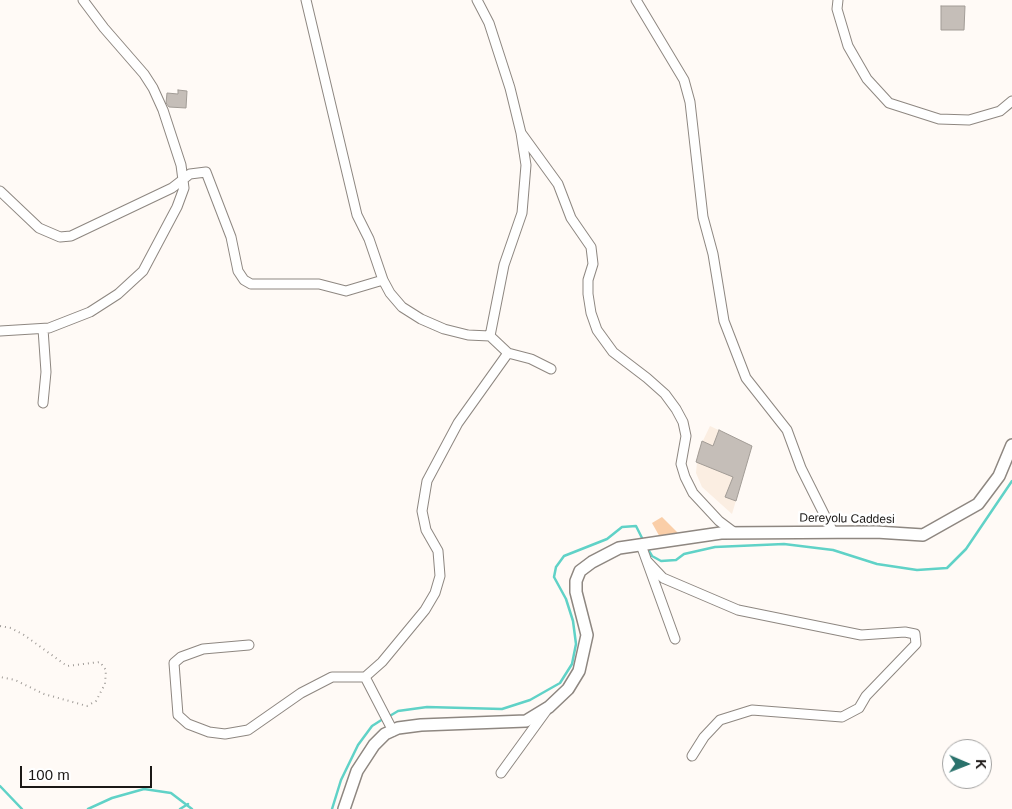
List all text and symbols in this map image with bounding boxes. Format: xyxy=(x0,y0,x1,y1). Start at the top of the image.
street label: Dereyolu Caddesi xyxy=(799,511,895,527)
north arrow xyxy=(942,739,992,789)
scale bar xyxy=(22,756,155,788)
text: K xyxy=(973,759,989,769)
text: 100 m xyxy=(28,766,70,783)

